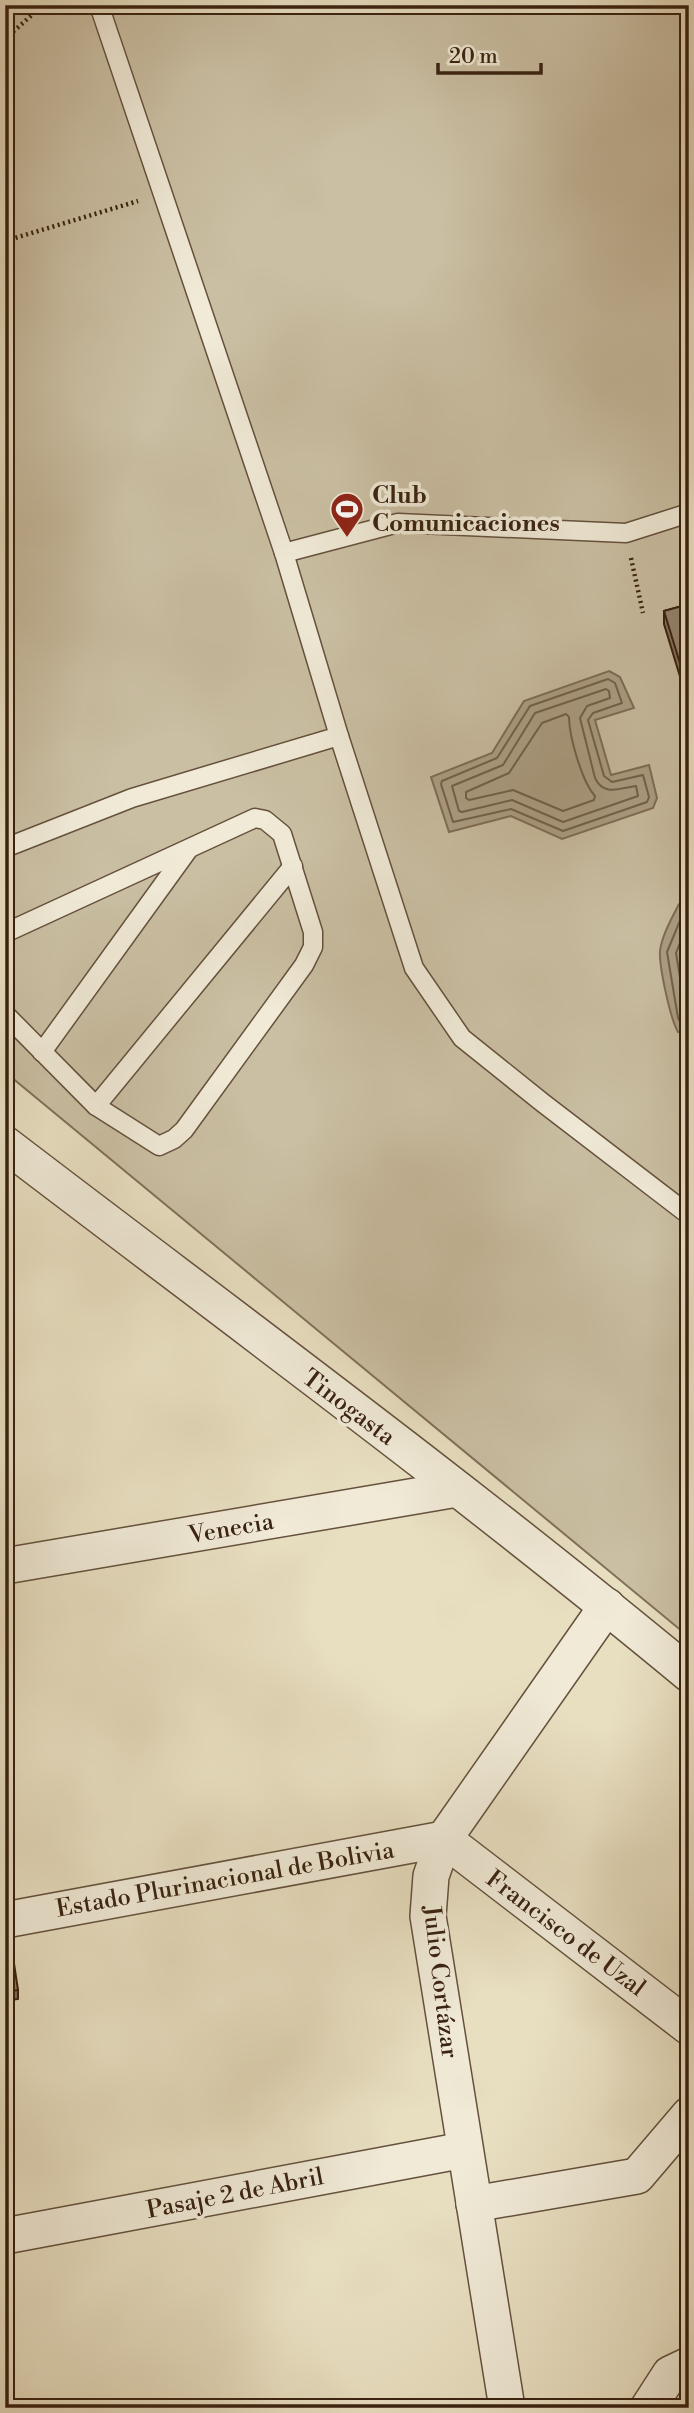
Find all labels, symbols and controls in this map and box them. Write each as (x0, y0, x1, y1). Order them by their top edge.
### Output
scale bar (438, 32, 542, 76)
text: 20 m (449, 44, 498, 70)
place label: Club Comunicaciones (372, 481, 560, 539)
sports icon: Club Comunicaciones (328, 490, 366, 539)
street label: Tinogasta (296, 1363, 402, 1453)
street label: Venecia (185, 1507, 277, 1551)
street label: Estado Plurinacional de Bolivia (54, 1835, 397, 1925)
street label: Francisco de Uzal (480, 1864, 651, 2004)
street label: Julio Cortázar (416, 1903, 464, 2060)
street label: Pasaje 2 de Abril (144, 2162, 326, 2226)

